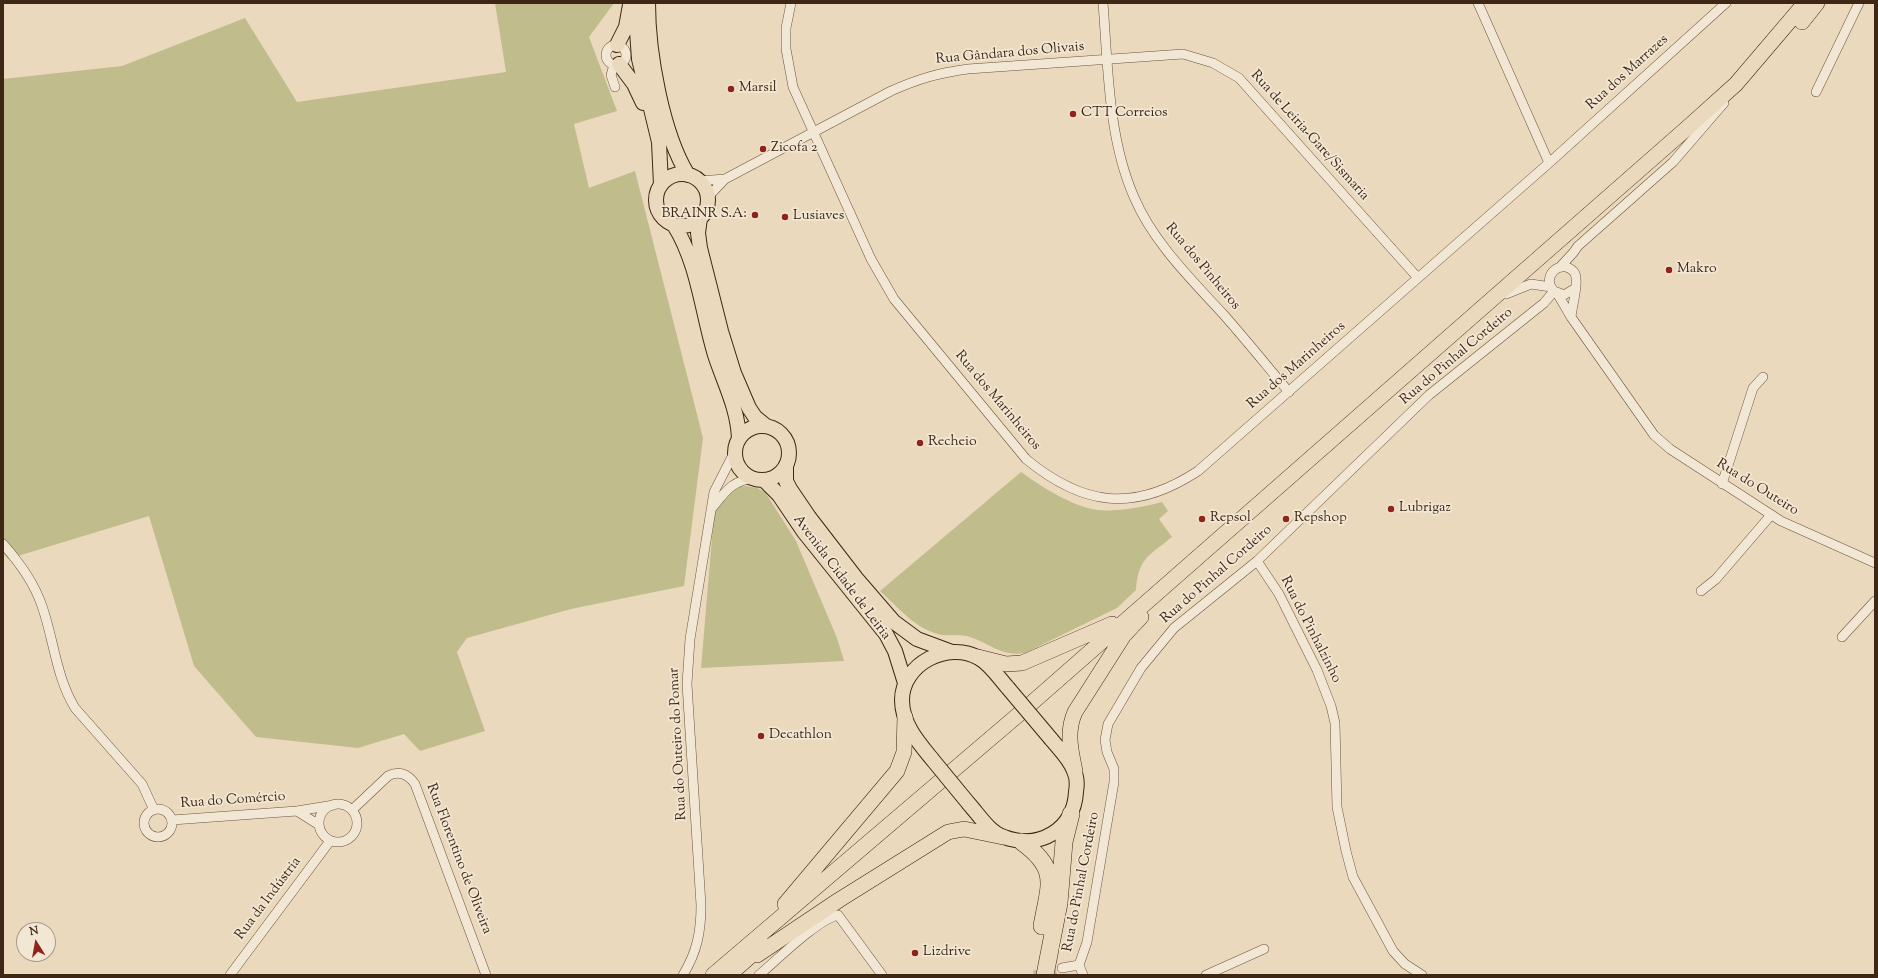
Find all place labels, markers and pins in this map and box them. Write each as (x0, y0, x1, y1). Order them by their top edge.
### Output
place label: Marsil (739, 81, 777, 97)
marker: Marsil (726, 84, 736, 94)
place label: CTT Correios (1081, 106, 1168, 122)
marker: CTT Correios (1068, 109, 1078, 119)
place label: Zicofa 2 (771, 141, 818, 157)
marker: Zicofa 2 (758, 144, 768, 154)
place label: BRAINR S.A: (661, 207, 747, 223)
place label: Lusiaves (793, 209, 844, 225)
marker: BRAINR S.A: (750, 210, 760, 220)
marker: Lusiaves (780, 212, 790, 222)
place label: Makro (1677, 262, 1717, 278)
marker: Makro (1664, 265, 1674, 275)
place label: Recheio (928, 435, 977, 451)
marker: Recheio (915, 438, 925, 448)
place label: Lubrigaz (1399, 501, 1451, 517)
marker: Lubrigaz (1386, 504, 1396, 514)
place label: Repsol (1210, 511, 1251, 527)
place label: Repshop (1294, 511, 1347, 527)
marker: Repsol (1197, 514, 1207, 524)
marker: Repshop (1281, 514, 1291, 524)
place label: Decathlon (769, 728, 832, 744)
marker: Decathlon (756, 731, 766, 741)
place label: Lizdrive (923, 945, 971, 961)
marker: Lizdrive (910, 948, 920, 958)

